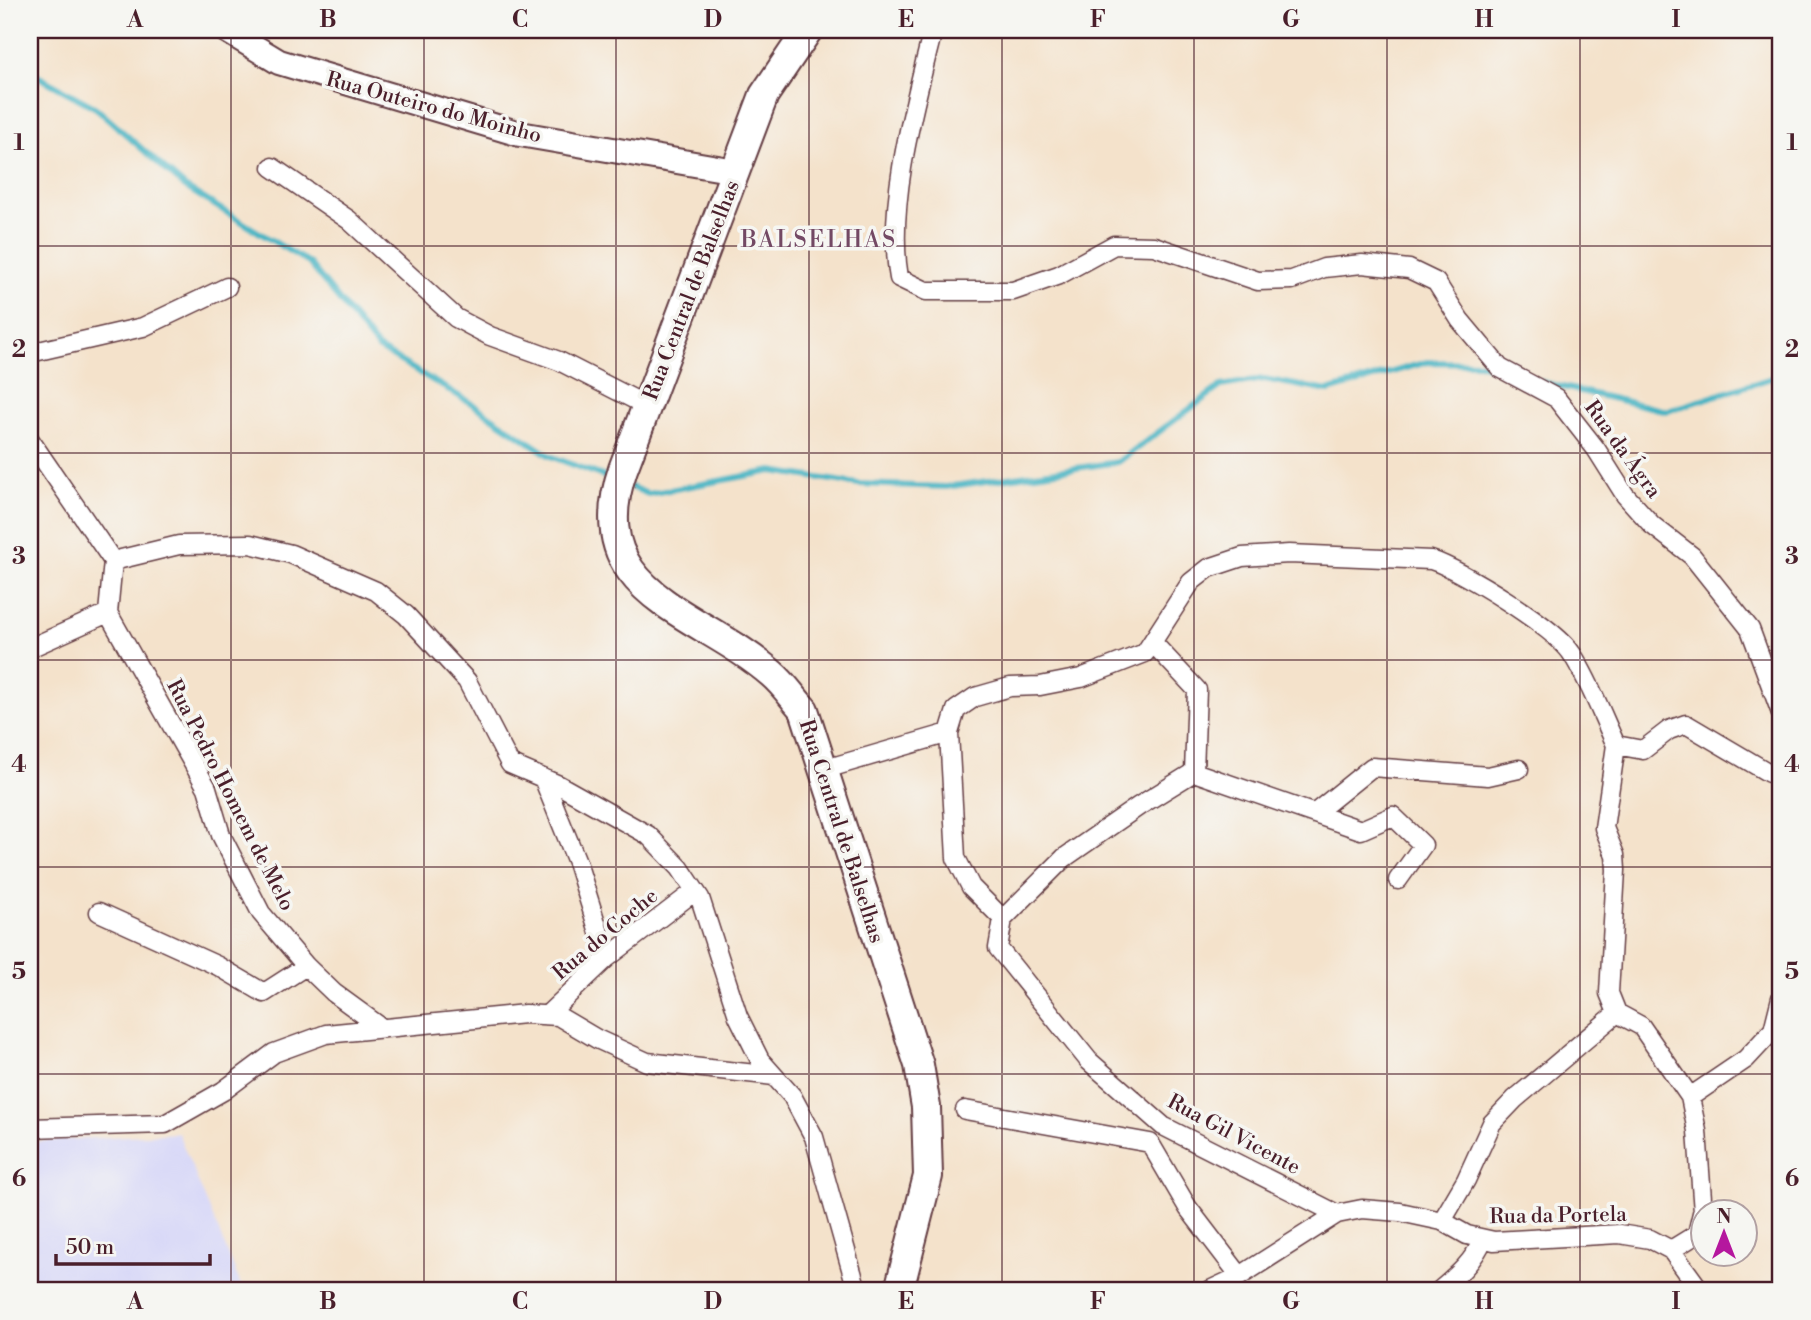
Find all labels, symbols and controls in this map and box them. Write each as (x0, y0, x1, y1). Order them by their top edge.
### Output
text: A (126, 6, 144, 34)
text: B (319, 6, 337, 34)
text: C (512, 6, 528, 34)
text: D (704, 6, 722, 34)
text: E (898, 6, 914, 34)
text: F (1090, 6, 1106, 34)
text: G (1282, 6, 1300, 34)
text: H (1475, 6, 1494, 34)
text: I (1672, 6, 1681, 34)
street label: Rua Outeiro do Moinho (323, 67, 544, 149)
text: 1 (13, 129, 25, 157)
text: 1 (1786, 129, 1798, 157)
street label: Rua Central de Balselhas (638, 177, 746, 404)
district label: BALSELHAS (740, 226, 897, 254)
text: 2 (12, 336, 26, 364)
text: 2 (1785, 336, 1799, 364)
street label: Rua da Ágra (1578, 395, 1668, 504)
text: 3 (12, 543, 26, 571)
text: 3 (1785, 543, 1799, 571)
street label: Rua Pedro Homem de Melo (160, 675, 300, 916)
street label: Rua Central de Balselhas (793, 716, 889, 946)
text: 4 (11, 751, 27, 779)
text: 4 (1784, 751, 1800, 779)
street label: Rua do Coche (548, 883, 664, 986)
text: 5 (12, 958, 26, 986)
text: 5 (1785, 958, 1799, 986)
street label: Rua Gil Vicente (1163, 1089, 1304, 1181)
text: 6 (12, 1165, 26, 1193)
text: 6 (1785, 1165, 1799, 1193)
north arrow (1688, 1198, 1758, 1268)
street label: Rua da Portela (1489, 1202, 1627, 1230)
text: N (1716, 1205, 1732, 1229)
scale bar (56, 1222, 210, 1266)
text: 50 m (66, 1235, 114, 1261)
text: A (126, 1288, 144, 1316)
text: B (319, 1288, 337, 1316)
text: C (512, 1288, 528, 1316)
text: D (704, 1288, 722, 1316)
text: E (898, 1288, 914, 1316)
text: F (1090, 1288, 1106, 1316)
text: G (1282, 1288, 1300, 1316)
text: H (1475, 1288, 1494, 1316)
text: I (1672, 1288, 1681, 1316)

